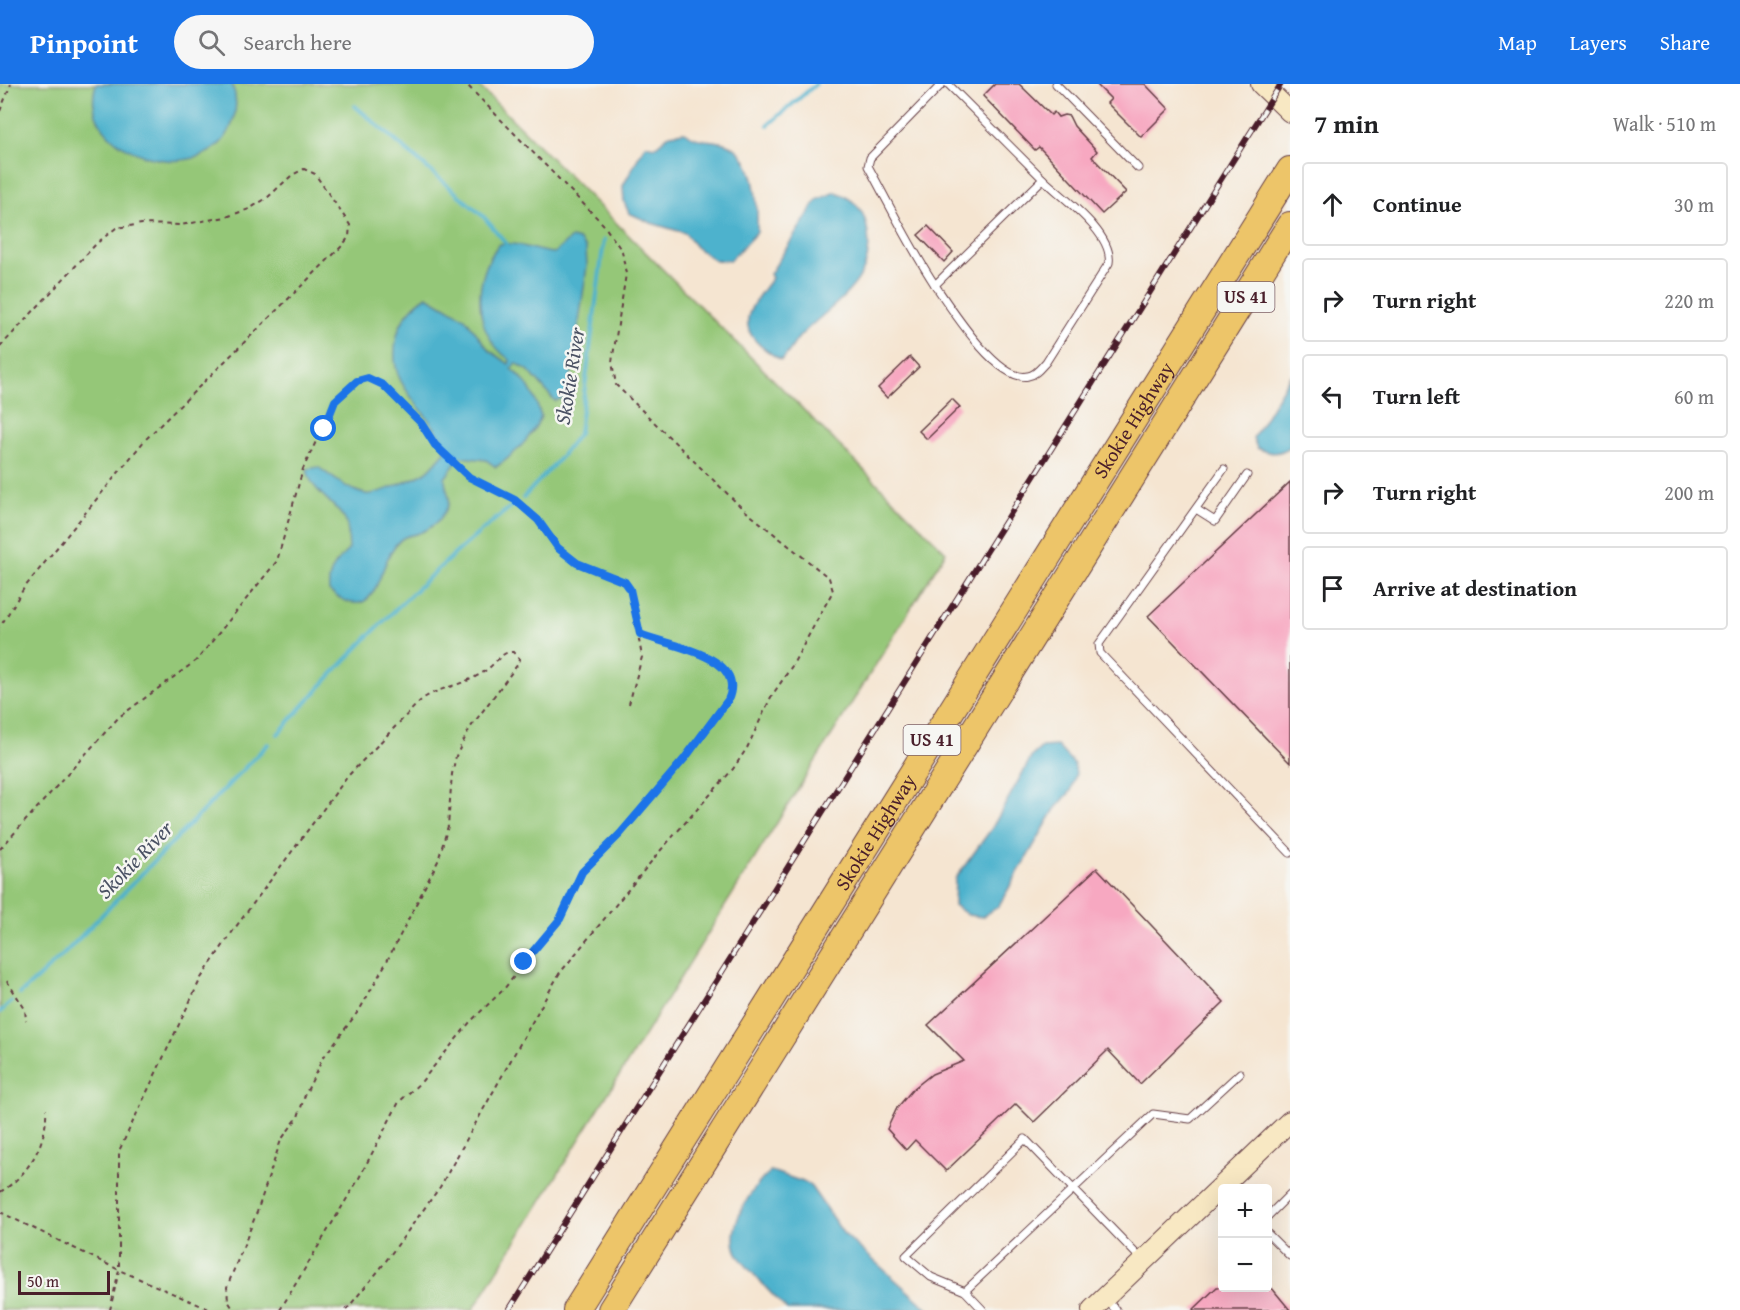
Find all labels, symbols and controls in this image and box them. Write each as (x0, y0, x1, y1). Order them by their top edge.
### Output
search box (174, 15, 594, 69)
text: Pinpoint (30, 22, 138, 63)
icon: search (195, 26, 228, 59)
text: Search here (243, 26, 352, 58)
text: Map (1498, 27, 1537, 58)
text: Layers (1570, 27, 1627, 58)
text: Share (1660, 27, 1710, 58)
text: 7 min (1314, 104, 1379, 143)
text: Walk · 510 m (1613, 109, 1716, 138)
icon: ahead (1316, 188, 1349, 221)
text: Continue (1373, 188, 1462, 220)
text: 30 m (1674, 190, 1714, 219)
road number: US 41 (1218, 282, 1274, 312)
icon: right (1316, 284, 1349, 317)
text: Turn right (1373, 284, 1476, 316)
text: 220 m (1664, 286, 1714, 315)
water label: Skokie River (547, 324, 593, 427)
street label: Skokie Highway (1085, 356, 1180, 484)
icon: left (1316, 380, 1349, 413)
text: Turn left (1373, 380, 1460, 412)
text: 60 m (1674, 382, 1714, 411)
route start (310, 415, 336, 441)
icon: right (1316, 476, 1349, 509)
text: Turn right (1373, 476, 1476, 508)
text: 200 m (1664, 478, 1714, 507)
icon: arrive (1316, 572, 1349, 605)
text: Arrive at destination (1373, 572, 1577, 604)
road number: US 41 (904, 725, 960, 755)
street label: Skokie Highway (827, 768, 922, 896)
water label: Skokie River (89, 813, 181, 906)
route end (510, 948, 536, 974)
map controls (1218, 1184, 1272, 1292)
button: + (1218, 1184, 1272, 1238)
button: − (1218, 1238, 1272, 1292)
scale bar (18, 1268, 110, 1296)
text: 50 m (27, 1269, 59, 1293)

